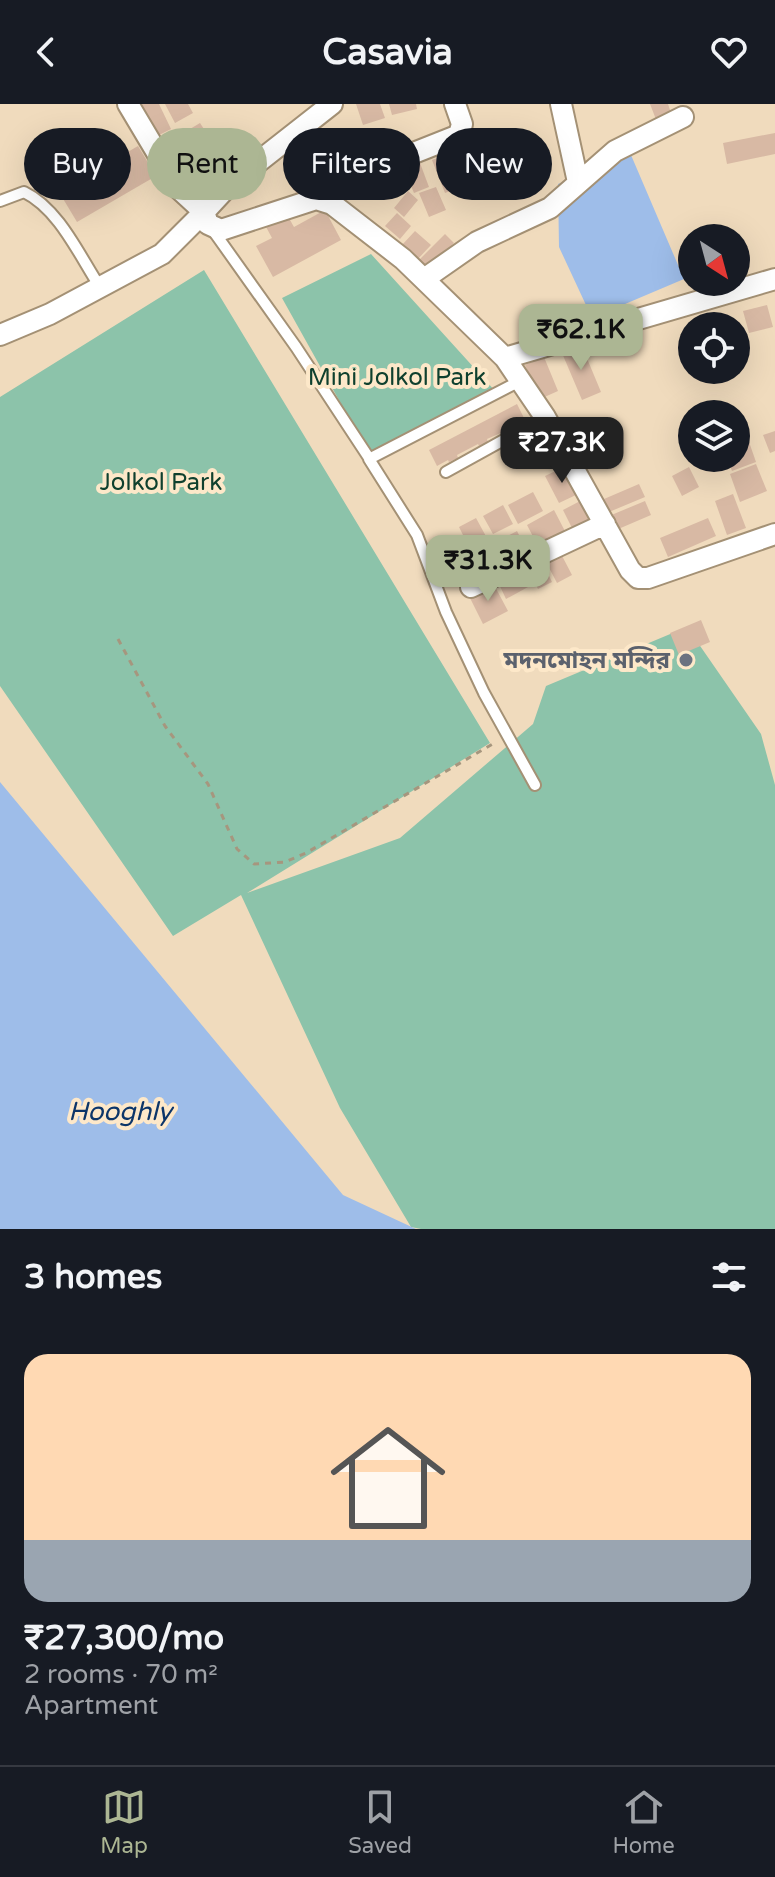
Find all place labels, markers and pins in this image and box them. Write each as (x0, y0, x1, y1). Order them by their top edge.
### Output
pin: ₹62.1K (516, 304, 646, 372)
pin: ₹27.3K (497, 417, 627, 485)
pin: ₹31.3K (423, 535, 553, 603)
place label: মদনমোহন মন্দির (503, 646, 671, 675)
marker: মদনমোহন মন্দির (677, 651, 695, 669)

